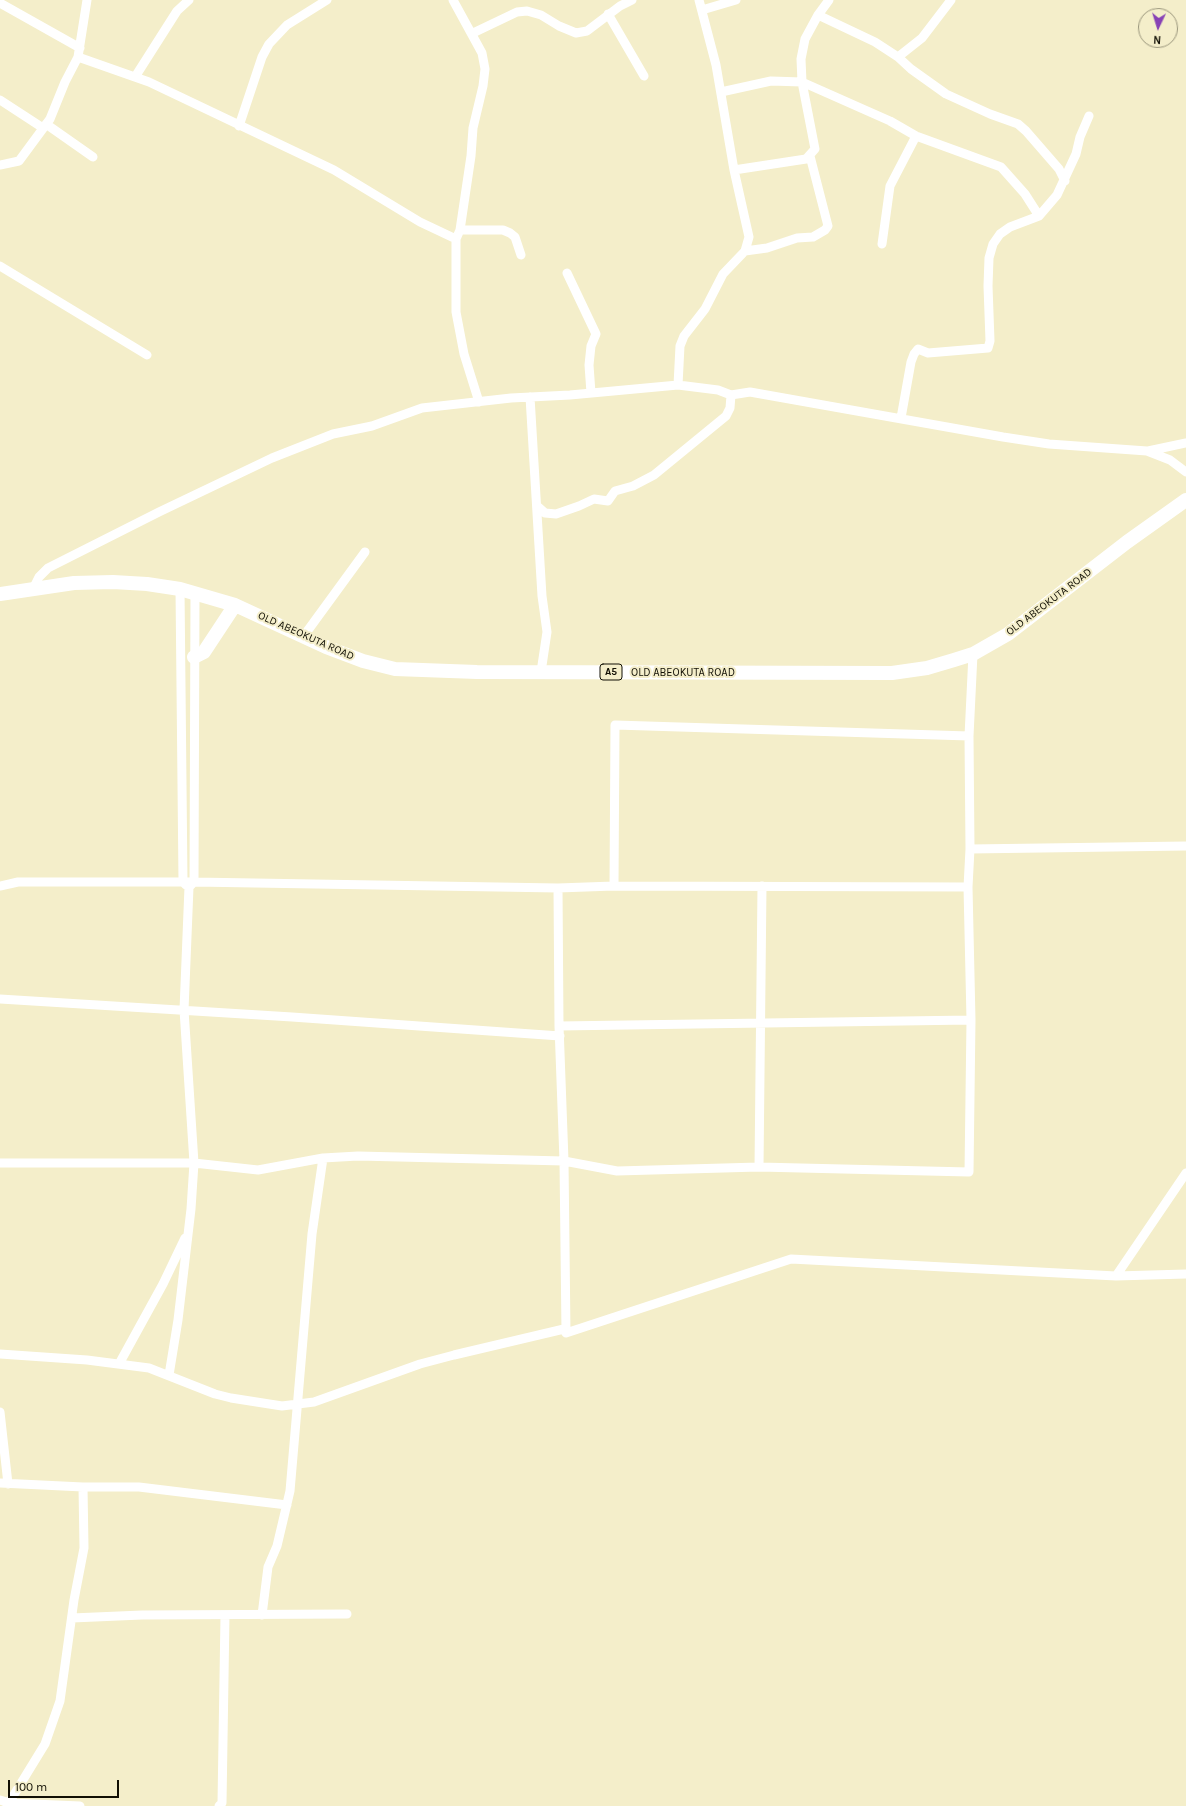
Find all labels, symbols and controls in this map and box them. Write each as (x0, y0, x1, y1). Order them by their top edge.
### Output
north arrow (1138, 8, 1178, 48)
text: N (1153, 33, 1162, 46)
street label: OLD ABEOKUTA ROAD (1004, 565, 1094, 639)
street label: OLD ABEOKUTA ROAD (256, 609, 356, 663)
road number: A5 (600, 664, 622, 680)
street label: OLD ABEOKUTA ROAD (631, 666, 735, 680)
scale bar (10, 1772, 121, 1798)
text: 100 m (15, 1780, 47, 1794)

